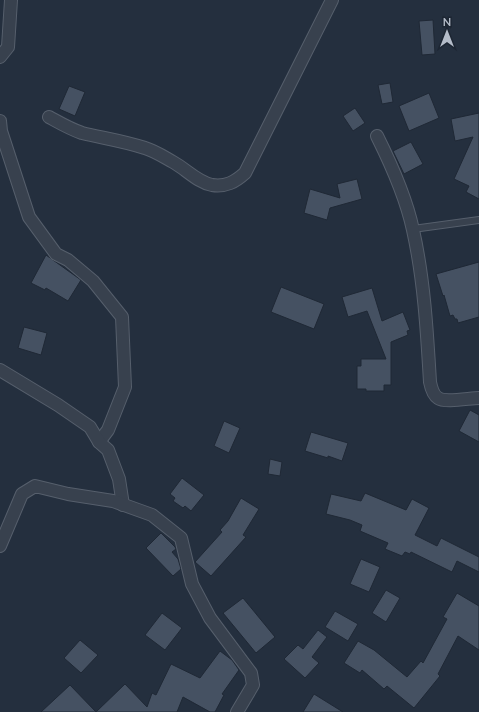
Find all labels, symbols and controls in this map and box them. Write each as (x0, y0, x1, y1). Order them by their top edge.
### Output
north arrow (427, 12, 467, 52)
text: N (443, 15, 451, 28)

